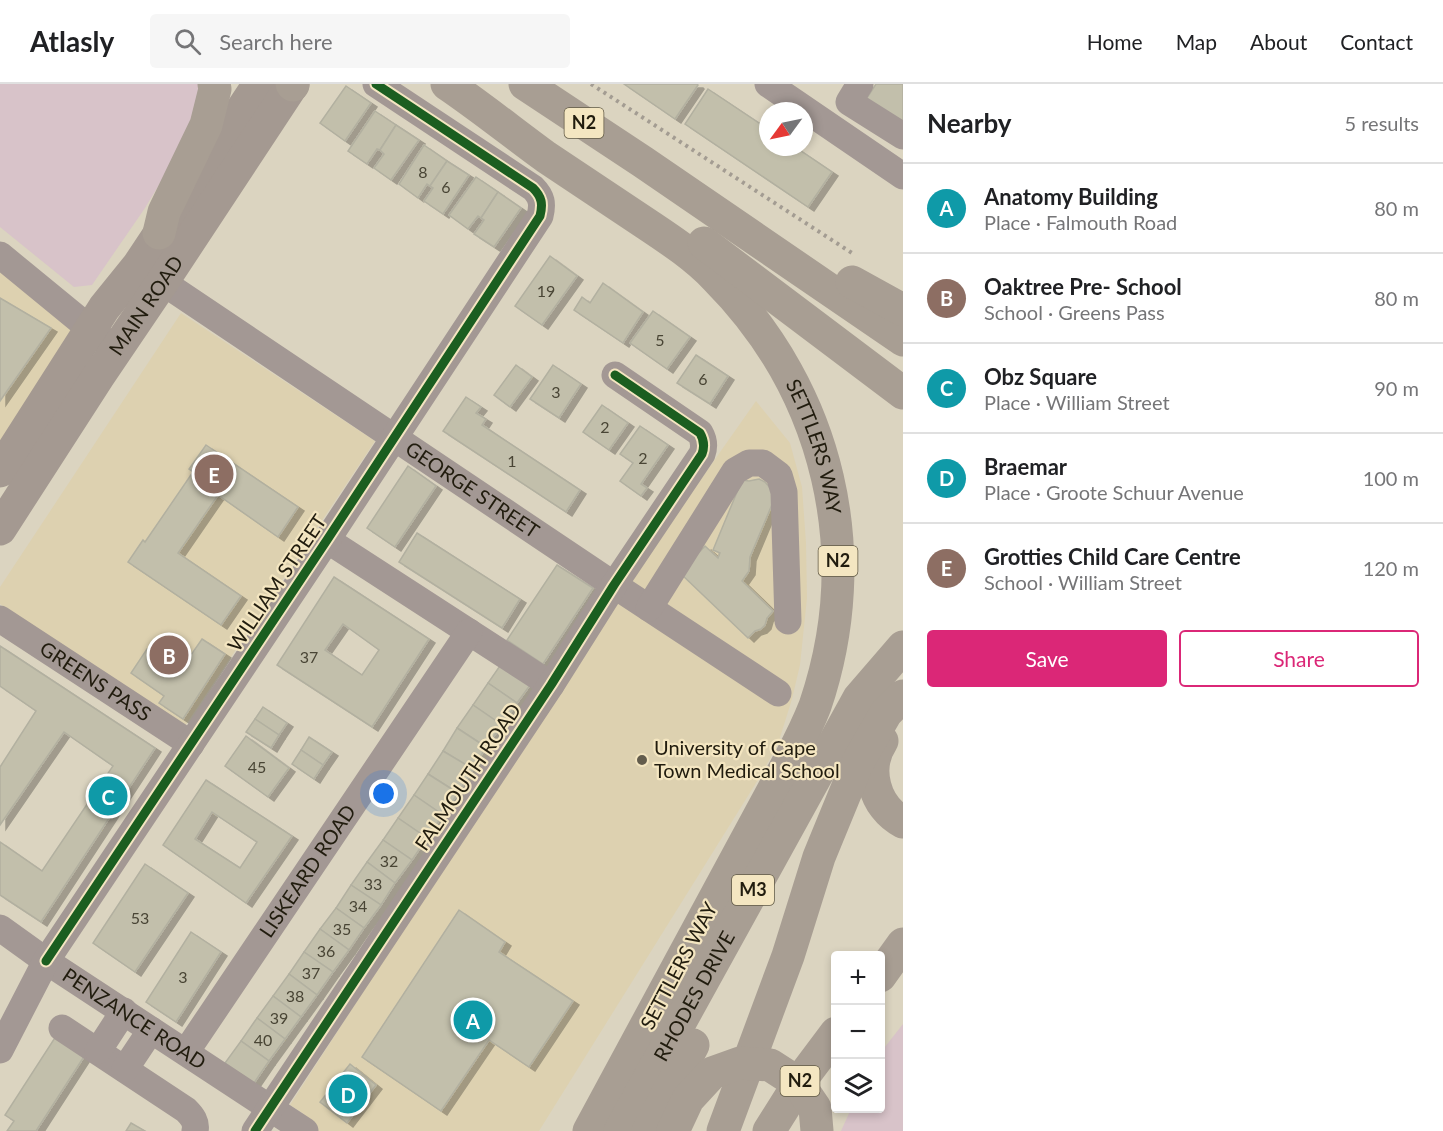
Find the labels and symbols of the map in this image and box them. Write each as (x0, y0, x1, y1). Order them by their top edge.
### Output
north arrow (759, 102, 813, 156)
road number: N2 (564, 108, 604, 138)
house number: 8 (418, 162, 428, 181)
house number: 6 (441, 177, 451, 196)
street label: MAIN ROAD (103, 251, 187, 359)
house number: 19 (537, 281, 555, 300)
house number: 5 (655, 330, 665, 349)
house number: 6 (698, 369, 708, 388)
street label: SETTLERS WAY (782, 375, 847, 516)
house number: 3 (551, 382, 561, 401)
house number: 2 (600, 417, 610, 436)
street label: GEORGE STREET (402, 436, 544, 543)
house number: 2 (638, 448, 648, 467)
house number: 1 (507, 451, 517, 470)
pin: E (194, 452, 234, 496)
street label: WILLIAM STREET (222, 509, 331, 655)
road number: N2 (818, 546, 858, 576)
pin: B (150, 632, 188, 678)
street label: GREENS PASS (36, 636, 156, 726)
house number: 37 (300, 647, 318, 666)
street label: FALMOUTH ROAD (409, 698, 525, 855)
place label: University of Cape Town Medical School (654, 735, 840, 782)
marker: University of Cape Town Medical School (635, 753, 649, 767)
house number: 45 (248, 757, 266, 776)
pin: C (88, 774, 128, 818)
your location (369, 779, 398, 808)
street label: LISKEARD ROAD (254, 800, 360, 942)
house number: 32 (380, 851, 398, 870)
house number: 33 (364, 874, 382, 893)
road number: M3 (732, 875, 774, 905)
house number: 34 (349, 896, 367, 915)
street label: SETTLERS WAY (635, 897, 722, 1033)
house number: 53 (131, 908, 149, 927)
house number: 35 (333, 919, 351, 938)
street label: RHODES DRIVE (648, 926, 739, 1065)
house number: 36 (317, 941, 335, 960)
street label: PENZANCE ROAD (58, 962, 211, 1074)
house number: 37 (302, 963, 320, 982)
house number: 3 (178, 967, 188, 986)
house number: 38 (286, 986, 304, 1005)
pin: A (454, 998, 492, 1042)
house number: 39 (270, 1008, 288, 1027)
house number: 40 (254, 1030, 272, 1049)
road number: N2 (780, 1066, 820, 1096)
pin: D (328, 1072, 368, 1116)

